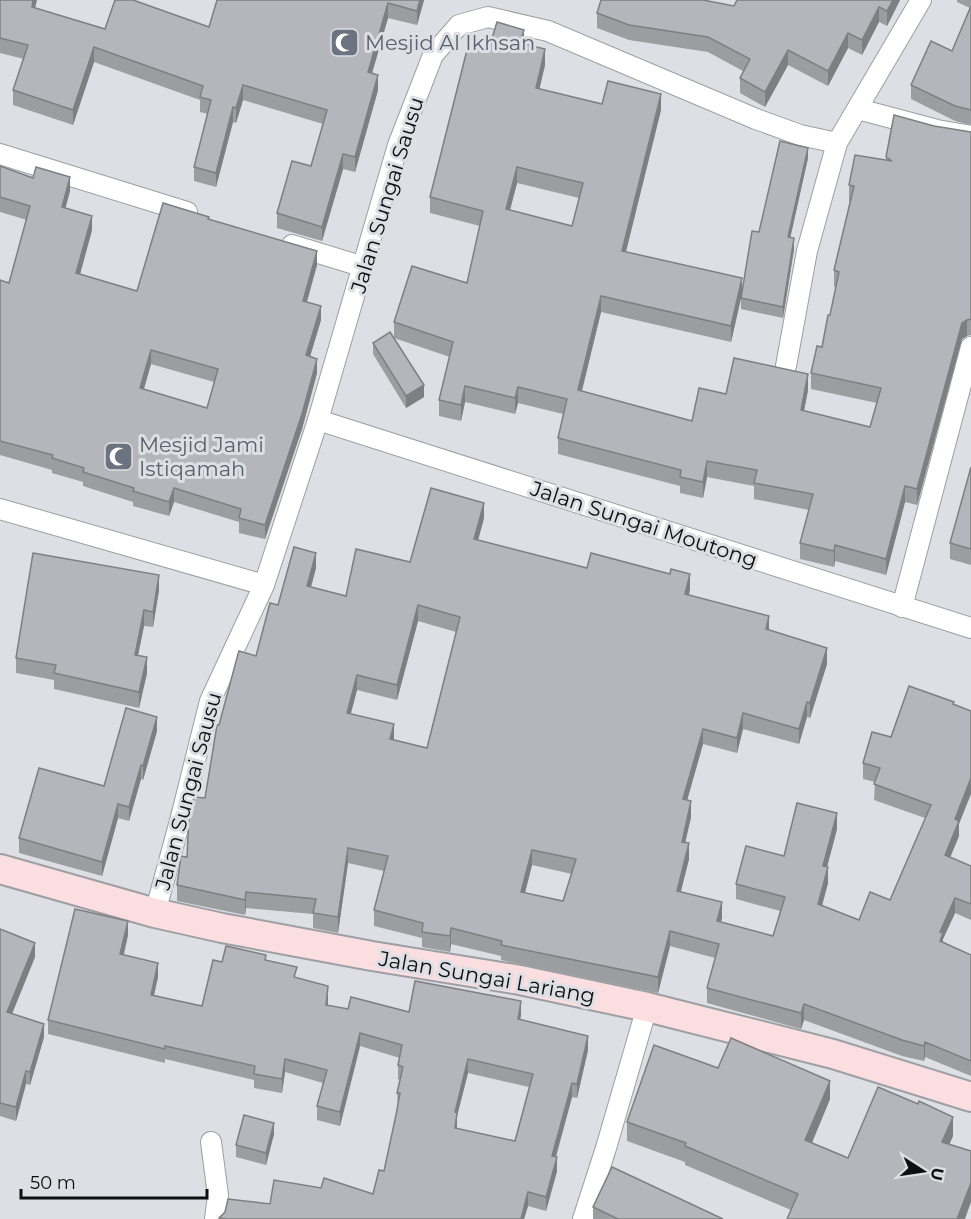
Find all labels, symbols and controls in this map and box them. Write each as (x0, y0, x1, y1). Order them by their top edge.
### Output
mosque icon: Mesjid Al Ikhsan (328, 26, 360, 58)
place label: Mesjid Al Ikhsan (365, 30, 535, 55)
street label: Jalan Sungai Sausu (345, 94, 429, 297)
place label: Mesjid Jami Istiqamah (139, 432, 264, 481)
mosque icon: Mesjid Jami Istiqamah (102, 440, 134, 472)
street label: Jalan Sungai Moutong (526, 475, 761, 573)
street label: Jalan Sungai Sausu (149, 689, 226, 894)
street label: Jalan Sungai Lariang (376, 945, 597, 1008)
north arrow (893, 1141, 953, 1201)
scale bar (21, 1162, 207, 1200)
text: U (927, 1166, 948, 1182)
text: 50 m (30, 1172, 76, 1194)

